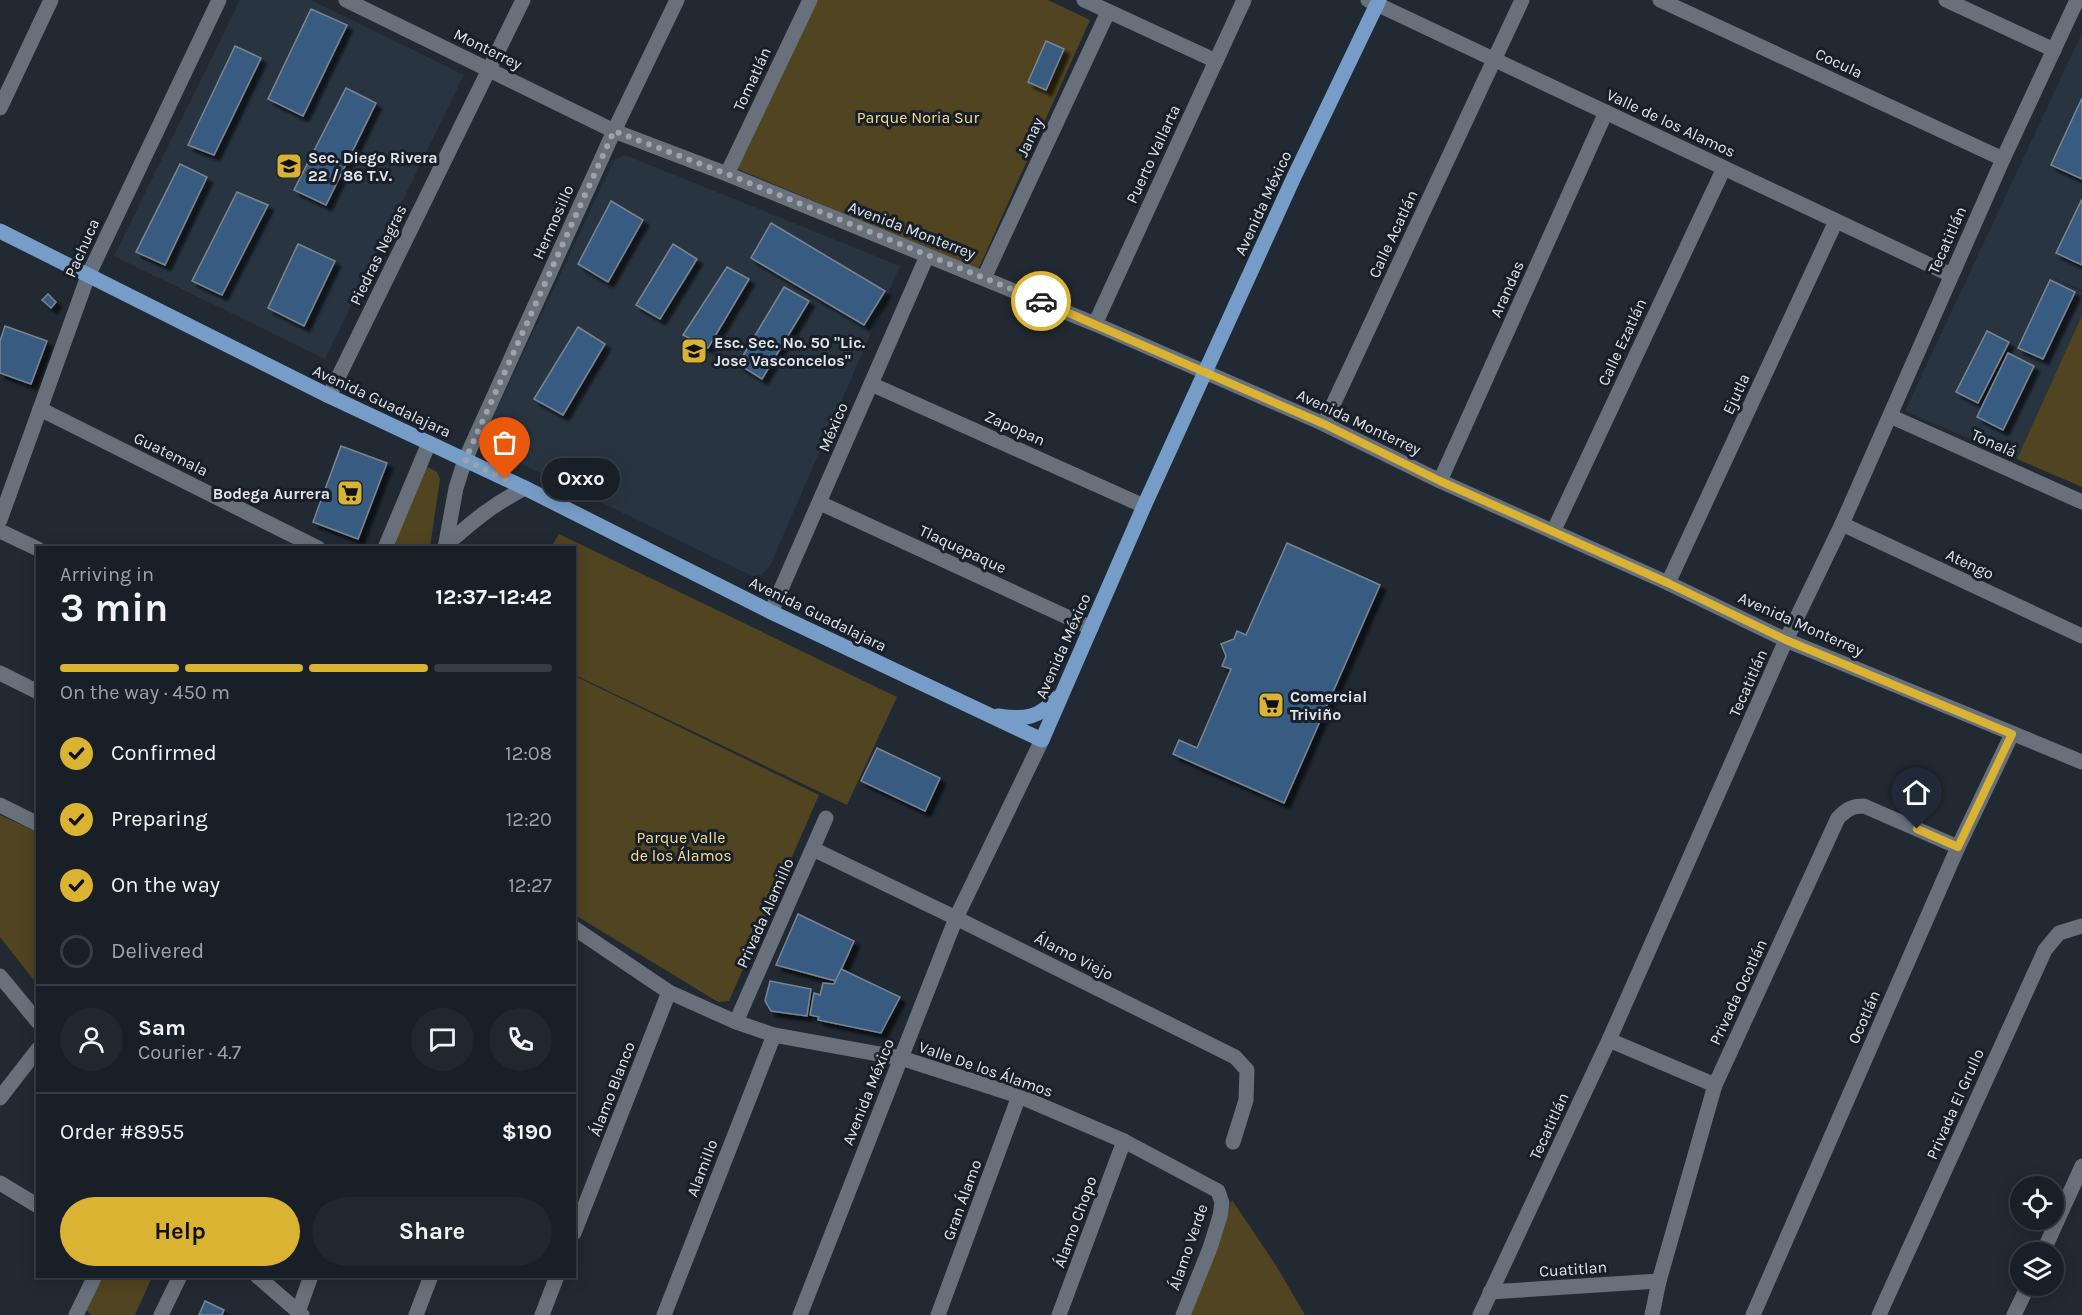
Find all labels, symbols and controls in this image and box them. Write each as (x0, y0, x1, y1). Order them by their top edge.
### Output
street label: Monterrey (451, 24, 526, 74)
street label: Tomatlán (729, 44, 775, 114)
street label: Cocula (1812, 44, 1866, 82)
street label: Valle de los Alamos (1604, 85, 1738, 161)
street label: Puerto Vallarta (1122, 102, 1184, 206)
park label: Parque Noria Sur (857, 108, 979, 127)
street label: Janay (1013, 114, 1048, 160)
place label: Sec. Diego Rivera 22 / 86 T.V. (308, 148, 438, 185)
street label: Avenida México (1230, 148, 1296, 258)
school or university icon: Sec. Diego Rivera 22 / 86 T.V. (274, 151, 304, 181)
street label: Hermosillo (528, 182, 578, 262)
street label: Calle Acatlán (1364, 187, 1422, 281)
street label: Avenida Monterrey (846, 197, 979, 263)
street label: Piedras Negras (346, 202, 410, 308)
street label: Tecatitlán (1924, 203, 1970, 277)
street label: Pachuca (61, 216, 103, 280)
street label: Arandas (1486, 258, 1528, 320)
courier (1011, 271, 1071, 331)
icon: car (1025, 285, 1058, 318)
street label: Calle Ezatlán (1594, 295, 1650, 389)
place label: Esc. Sec. No. 50 "Lic. Jose Vasconcelos" (714, 333, 866, 370)
school or university icon: Esc. Sec. No. 50 "Lic. Jose Vasconcelos" (679, 336, 709, 366)
street label: Avenida Guadalajara (310, 361, 454, 441)
street label: Ejutla (1718, 370, 1754, 418)
street label: Avenida Monterrey (1294, 385, 1425, 459)
street label: México (814, 399, 852, 455)
street label: Zapopan (982, 406, 1048, 450)
pin (479, 417, 530, 479)
street label: Tonalá (1969, 425, 2019, 461)
icon: bag (488, 426, 521, 459)
street label: Guatemala (131, 428, 211, 480)
callout: Oxxo (541, 458, 619, 500)
text: Oxxo (557, 467, 605, 490)
supermarket icon: Bodega Aurrera (335, 478, 365, 508)
place label: Bodega Aurrera (213, 484, 330, 503)
street label: Tlaquepaque (916, 521, 1010, 577)
street label: Atengo (1943, 545, 1997, 583)
text: Arriving in (60, 563, 154, 586)
street label: Avenida Guadalajara (746, 572, 890, 656)
text: 12:37–12:42 (435, 584, 552, 610)
text: 3 min (60, 585, 168, 631)
street label: Avenida Monterrey (1735, 588, 1867, 660)
street label: Avenida México (1031, 590, 1095, 702)
street label: Tecatitlán (1725, 646, 1771, 720)
text: On the way · 450 m (60, 681, 230, 704)
place label: Comercial Triviño (1290, 687, 1367, 724)
supermarket icon: Comercial Triviño (1256, 690, 1286, 720)
icon: check (60, 737, 93, 770)
text: Confirmed (111, 740, 217, 766)
text: 12:08 (505, 742, 552, 765)
pin (1891, 767, 1942, 829)
icon: home (1900, 776, 1933, 809)
icon: check (60, 803, 93, 836)
text: Preparing (111, 806, 208, 832)
text: 12:20 (506, 808, 552, 831)
park label: Parque Valle de los Álamos (630, 828, 732, 865)
street label: Privada Alamillo (732, 855, 798, 971)
icon: check (60, 869, 93, 902)
text: On the way (111, 872, 220, 898)
text: 12:27 (508, 874, 552, 897)
street label: Álamo Viejo (1031, 928, 1117, 984)
street label: Privada Ocotlán (1705, 936, 1771, 1048)
text: Delivered (111, 938, 204, 964)
street label: Ocotlán (1844, 987, 1884, 1047)
button: person (60, 1008, 123, 1071)
button: chat (411, 1008, 474, 1071)
button: phone (489, 1008, 552, 1071)
text: Sam (138, 1015, 186, 1041)
street label: Avenida México (838, 1036, 898, 1148)
street label: Valle De los Álamos (916, 1037, 1056, 1101)
street label: Álamo Blanco (585, 1039, 639, 1139)
text: Courier · 4.7 (138, 1041, 241, 1064)
street label: Privada El Grullo (1922, 1046, 1988, 1162)
street label: Tecatitlán (1525, 1089, 1573, 1163)
text: Order #8955 (60, 1119, 185, 1145)
text: $190 (502, 1119, 552, 1145)
street label: Alamillo (682, 1137, 722, 1199)
street label: Gran Álamo (939, 1157, 985, 1243)
street label: Álamo Chopo (1050, 1174, 1100, 1270)
map controls (2010, 1176, 2064, 1296)
button: locate (2010, 1176, 2064, 1230)
button: Help (60, 1197, 300, 1266)
button: Share (312, 1197, 552, 1266)
street label: Álamo Verde (1164, 1201, 1212, 1293)
button: layers (2010, 1242, 2064, 1296)
street label: Cuatitlan (1538, 1257, 1608, 1281)

